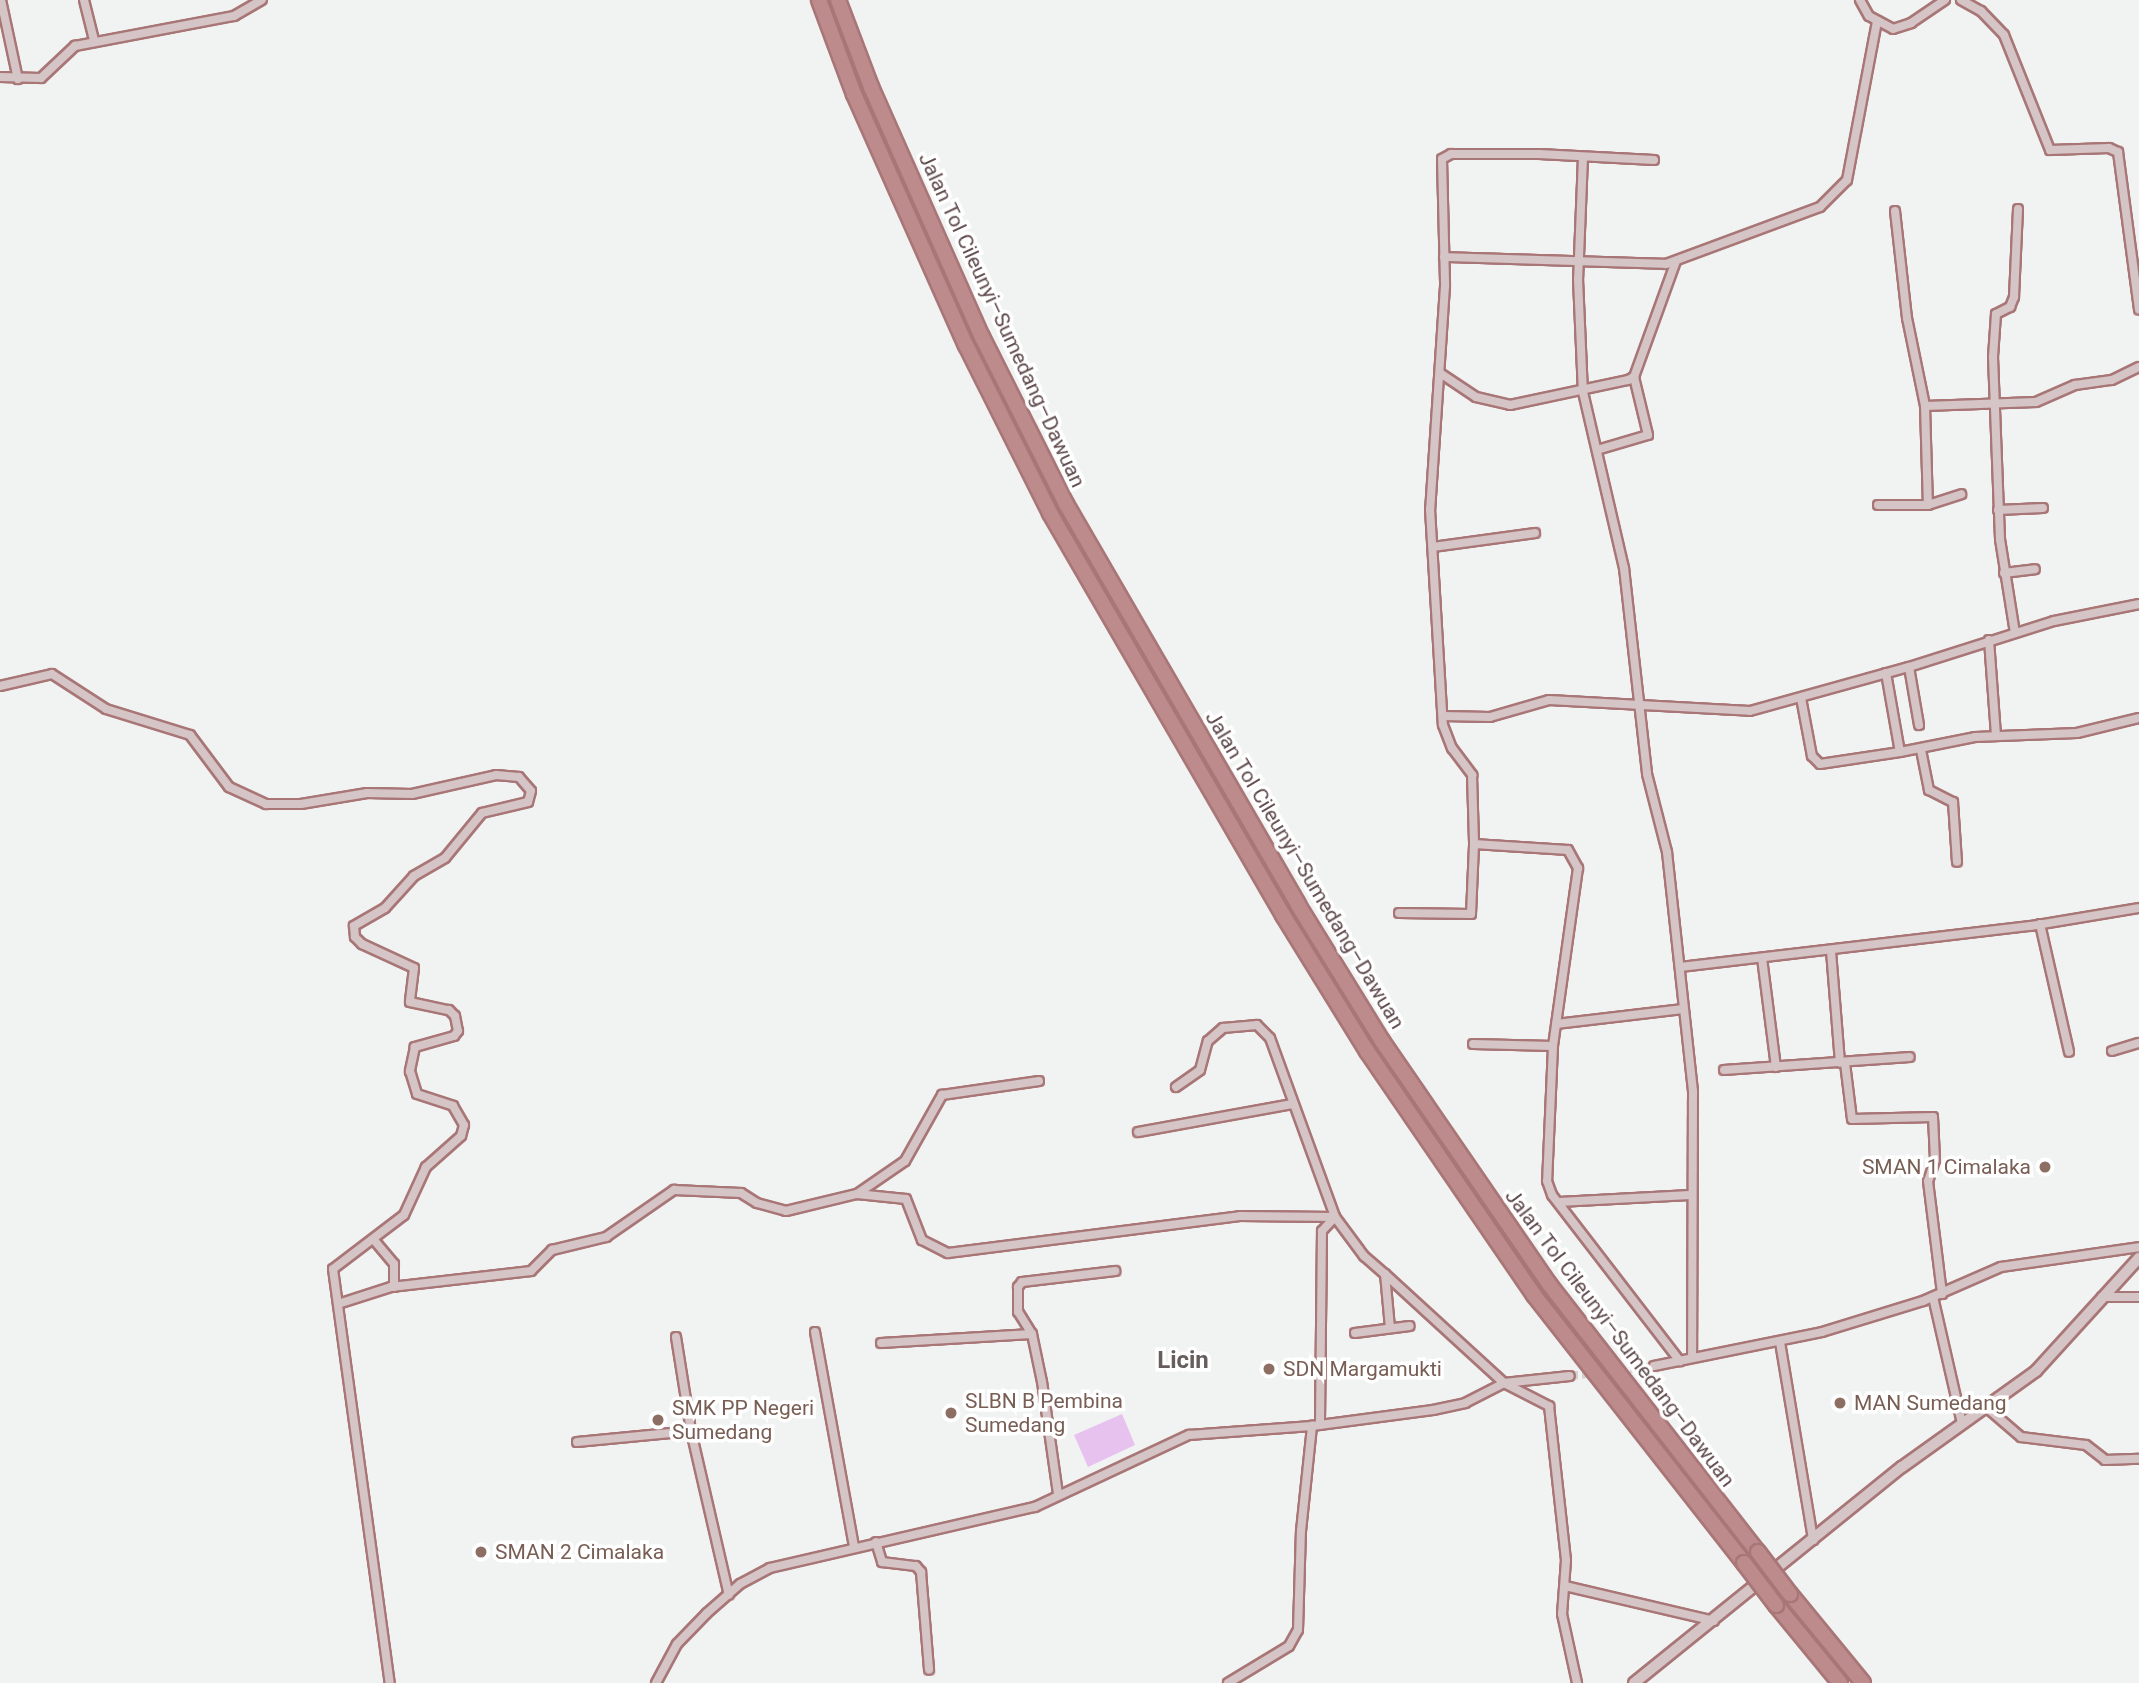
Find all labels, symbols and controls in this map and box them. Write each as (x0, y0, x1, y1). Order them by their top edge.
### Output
street label: Jalan Tol Cileunyi–Sumedang–Dawuan (913, 148, 1091, 492)
street label: Jalan Tol Cileunyi–Sumedang–Dawuan (1200, 706, 1410, 1034)
place label: SMAN 1 Cimalaka (1862, 1154, 2031, 1180)
marker: SMAN 1 Cimalaka (2037, 1159, 2053, 1175)
street label: Jalan Tol Cileunyi–Sumedang–Dawuan (1500, 1184, 1740, 1492)
district label: Licin (1157, 1347, 1209, 1375)
place label: SDN Margamukti (1283, 1356, 1442, 1382)
marker: SDN Margamukti (1261, 1361, 1277, 1377)
place label: SLBN B Pembina Sumedang (965, 1388, 1123, 1438)
place label: MAN Sumedang (1854, 1390, 2007, 1416)
place label: SMK PP Negeri Sumedang (672, 1395, 814, 1445)
marker: MAN Sumedang (1832, 1395, 1848, 1411)
marker: SLBN B Pembina Sumedang (943, 1405, 959, 1421)
marker: SMK PP Negeri Sumedang (650, 1412, 666, 1428)
place label: SMAN 2 Cimalaka (495, 1539, 664, 1565)
marker: SMAN 2 Cimalaka (473, 1544, 489, 1560)

